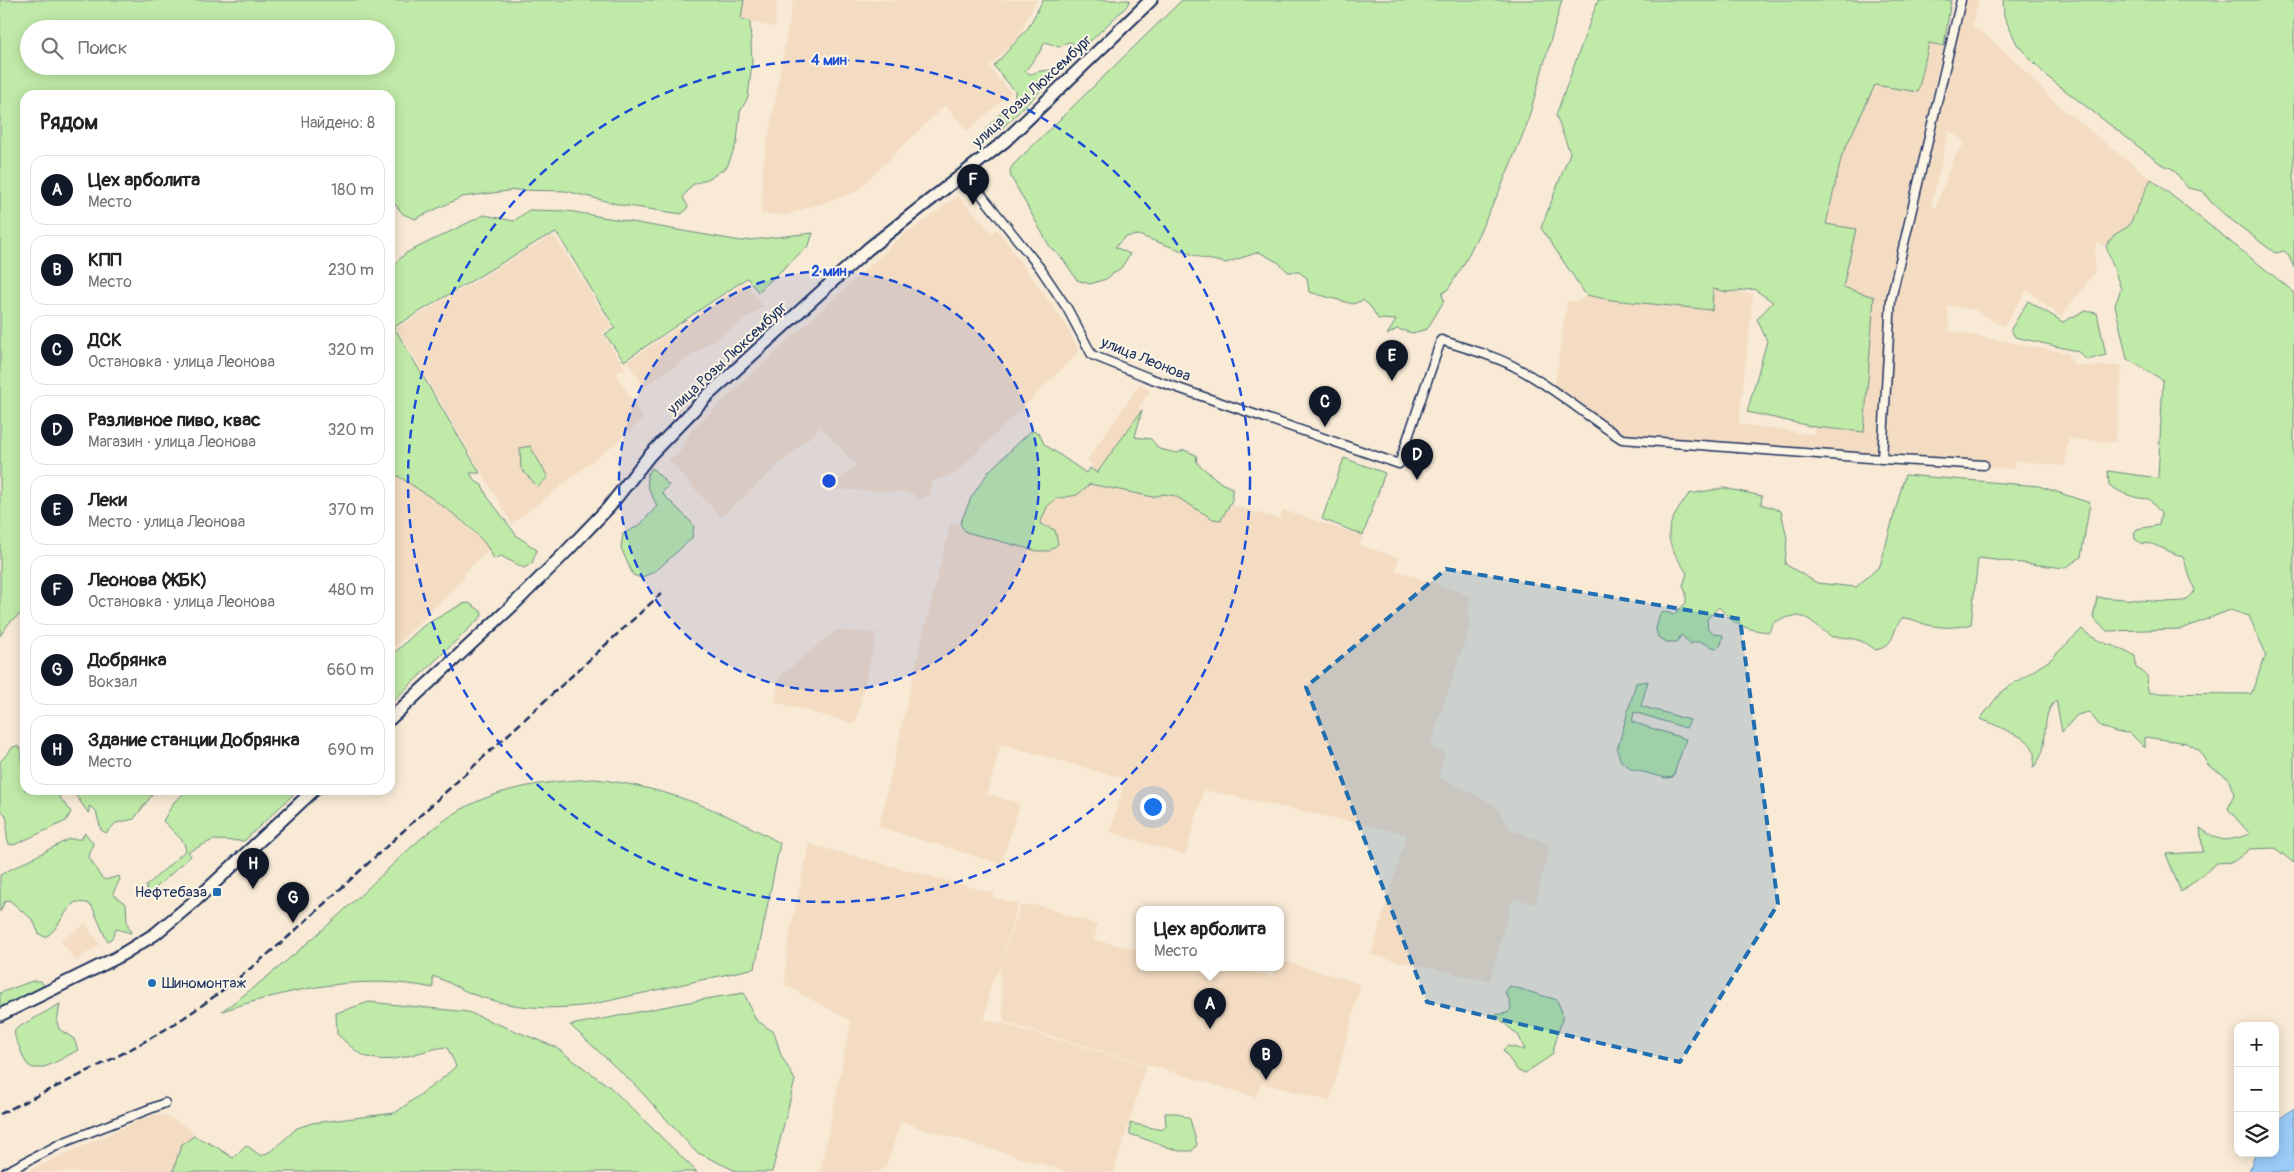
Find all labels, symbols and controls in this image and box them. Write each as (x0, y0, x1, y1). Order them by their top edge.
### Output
search box (20, 20, 395, 75)
street label: улица Розы Люксембург (968, 31, 1096, 152)
icon: search (38, 34, 66, 62)
text: Поиск (78, 36, 128, 60)
text: 4 мин (811, 51, 848, 70)
text: Рядом (40, 109, 98, 136)
text: Найдено: 8 (300, 113, 375, 133)
pin: F (957, 164, 989, 205)
text: Цех арболита (88, 168, 200, 192)
text: A (52, 180, 62, 200)
text: 180 m (331, 180, 374, 200)
text: Место (88, 192, 132, 212)
text: КПП (88, 248, 122, 272)
text: B (52, 260, 62, 280)
text: 230 m (328, 260, 374, 280)
text: 2 мин (811, 262, 847, 281)
text: Место (88, 272, 132, 292)
street label: улица Розы Люксембург (663, 298, 791, 419)
text: ДСК (88, 328, 122, 352)
street label: улица Леонова (1097, 332, 1193, 386)
text: C (52, 340, 62, 360)
text: 320 m (328, 340, 374, 360)
pin: E (1376, 340, 1408, 381)
text: Остановка · улица Леонова (88, 352, 275, 372)
pin: C (1309, 386, 1341, 427)
text: Разливное пиво, квас (88, 408, 261, 432)
text: D (52, 420, 62, 440)
text: 320 m (328, 420, 374, 440)
text: Магазин · улица Леонова (88, 432, 256, 452)
pin: D (1401, 439, 1433, 480)
centre of rings (820, 472, 838, 490)
text: Леки (88, 488, 127, 512)
text: E (53, 500, 61, 520)
text: 370 m (328, 500, 374, 520)
text: Место · улица Леонова (88, 512, 245, 532)
text: Леонова (ЖБК) (88, 568, 207, 592)
text: F (52, 580, 62, 600)
text: 480 m (328, 580, 374, 600)
text: Остановка · улица Леонова (88, 592, 275, 612)
text: Добрянка (88, 648, 167, 672)
text: G (52, 660, 62, 680)
text: 660 m (327, 660, 374, 680)
text: Вокзал (88, 672, 137, 692)
text: Здание станции Добрянка (88, 728, 300, 752)
text: H (52, 740, 62, 760)
text: 690 m (328, 740, 374, 760)
text: Место (88, 752, 132, 772)
your location (1140, 794, 1166, 820)
pin: H (237, 848, 269, 889)
pin: G (277, 882, 309, 923)
place label: Нефтебаза (135, 883, 207, 902)
marker: Нефтебаза (211, 886, 223, 898)
popup (1136, 906, 1284, 971)
text: Цех арболита (1154, 917, 1266, 941)
text: Место (1154, 941, 1198, 961)
place label: Шинoмонтаж (162, 974, 246, 993)
marker: Шинoмонтаж (146, 977, 158, 989)
pin: A (1194, 988, 1226, 1029)
map controls (2234, 1022, 2279, 1157)
button: + (2234, 1022, 2279, 1067)
pin: B (1250, 1039, 1282, 1080)
button: − (2234, 1067, 2279, 1112)
button: layers (2234, 1112, 2279, 1157)

